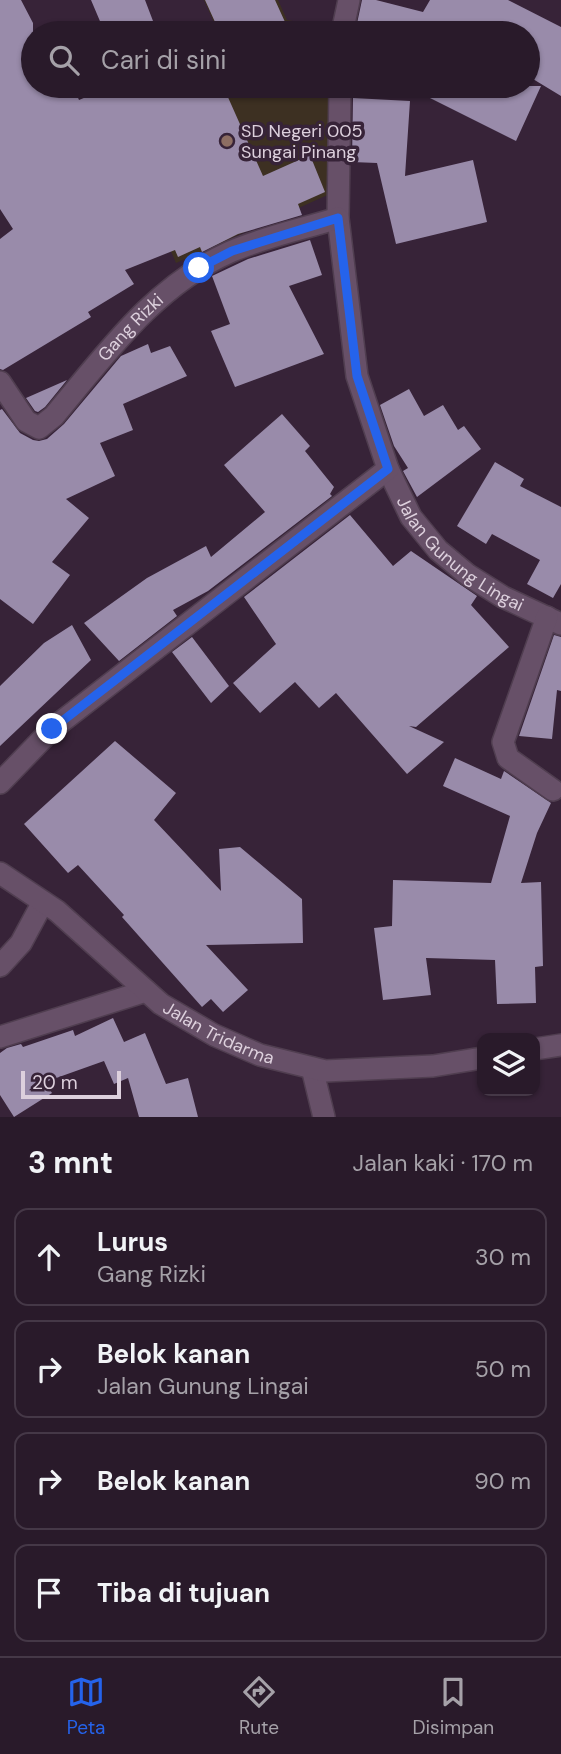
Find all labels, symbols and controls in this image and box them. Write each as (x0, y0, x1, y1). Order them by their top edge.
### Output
search box (21, 21, 540, 98)
icon: search (45, 41, 83, 79)
text: Cari di sini (101, 43, 226, 77)
place label: SD Negeri 005 Sungai Pinang (241, 119, 363, 164)
marker: SD Negeri 005 Sungai Pinang (219, 133, 235, 149)
route start (183, 252, 214, 283)
street label: Gang Rizki (92, 288, 169, 366)
street label: Jalan Gunung Lingai (391, 493, 528, 617)
route end (36, 713, 67, 744)
street label: Jalan Tridarma (159, 996, 277, 1070)
map controls (477, 1033, 540, 1096)
button: layers (477, 1033, 540, 1096)
scale bar (21, 1068, 121, 1100)
text: 20 m (32, 1070, 78, 1095)
text: 3 mnt (28, 1143, 113, 1182)
text: Jalan kaki · 170 m (353, 1148, 533, 1178)
text: Lurus (97, 1225, 168, 1259)
icon: ahead (30, 1238, 68, 1276)
text: 30 m (475, 1242, 531, 1272)
text: Gang Rizki (97, 1259, 206, 1289)
text: Belok kanan (97, 1337, 250, 1371)
icon: right (30, 1350, 68, 1388)
text: 50 m (475, 1354, 531, 1384)
text: Jalan Gunung Lingai (97, 1371, 309, 1401)
icon: right (30, 1462, 68, 1500)
text: Belok kanan (97, 1464, 250, 1498)
text: 90 m (474, 1466, 531, 1496)
icon: arrive (30, 1574, 68, 1612)
text: Tiba di tujuan (97, 1576, 270, 1610)
tab: Peta (67, 1673, 105, 1740)
tab: Rute (239, 1673, 279, 1740)
tab: Disimpan (412, 1673, 494, 1740)

